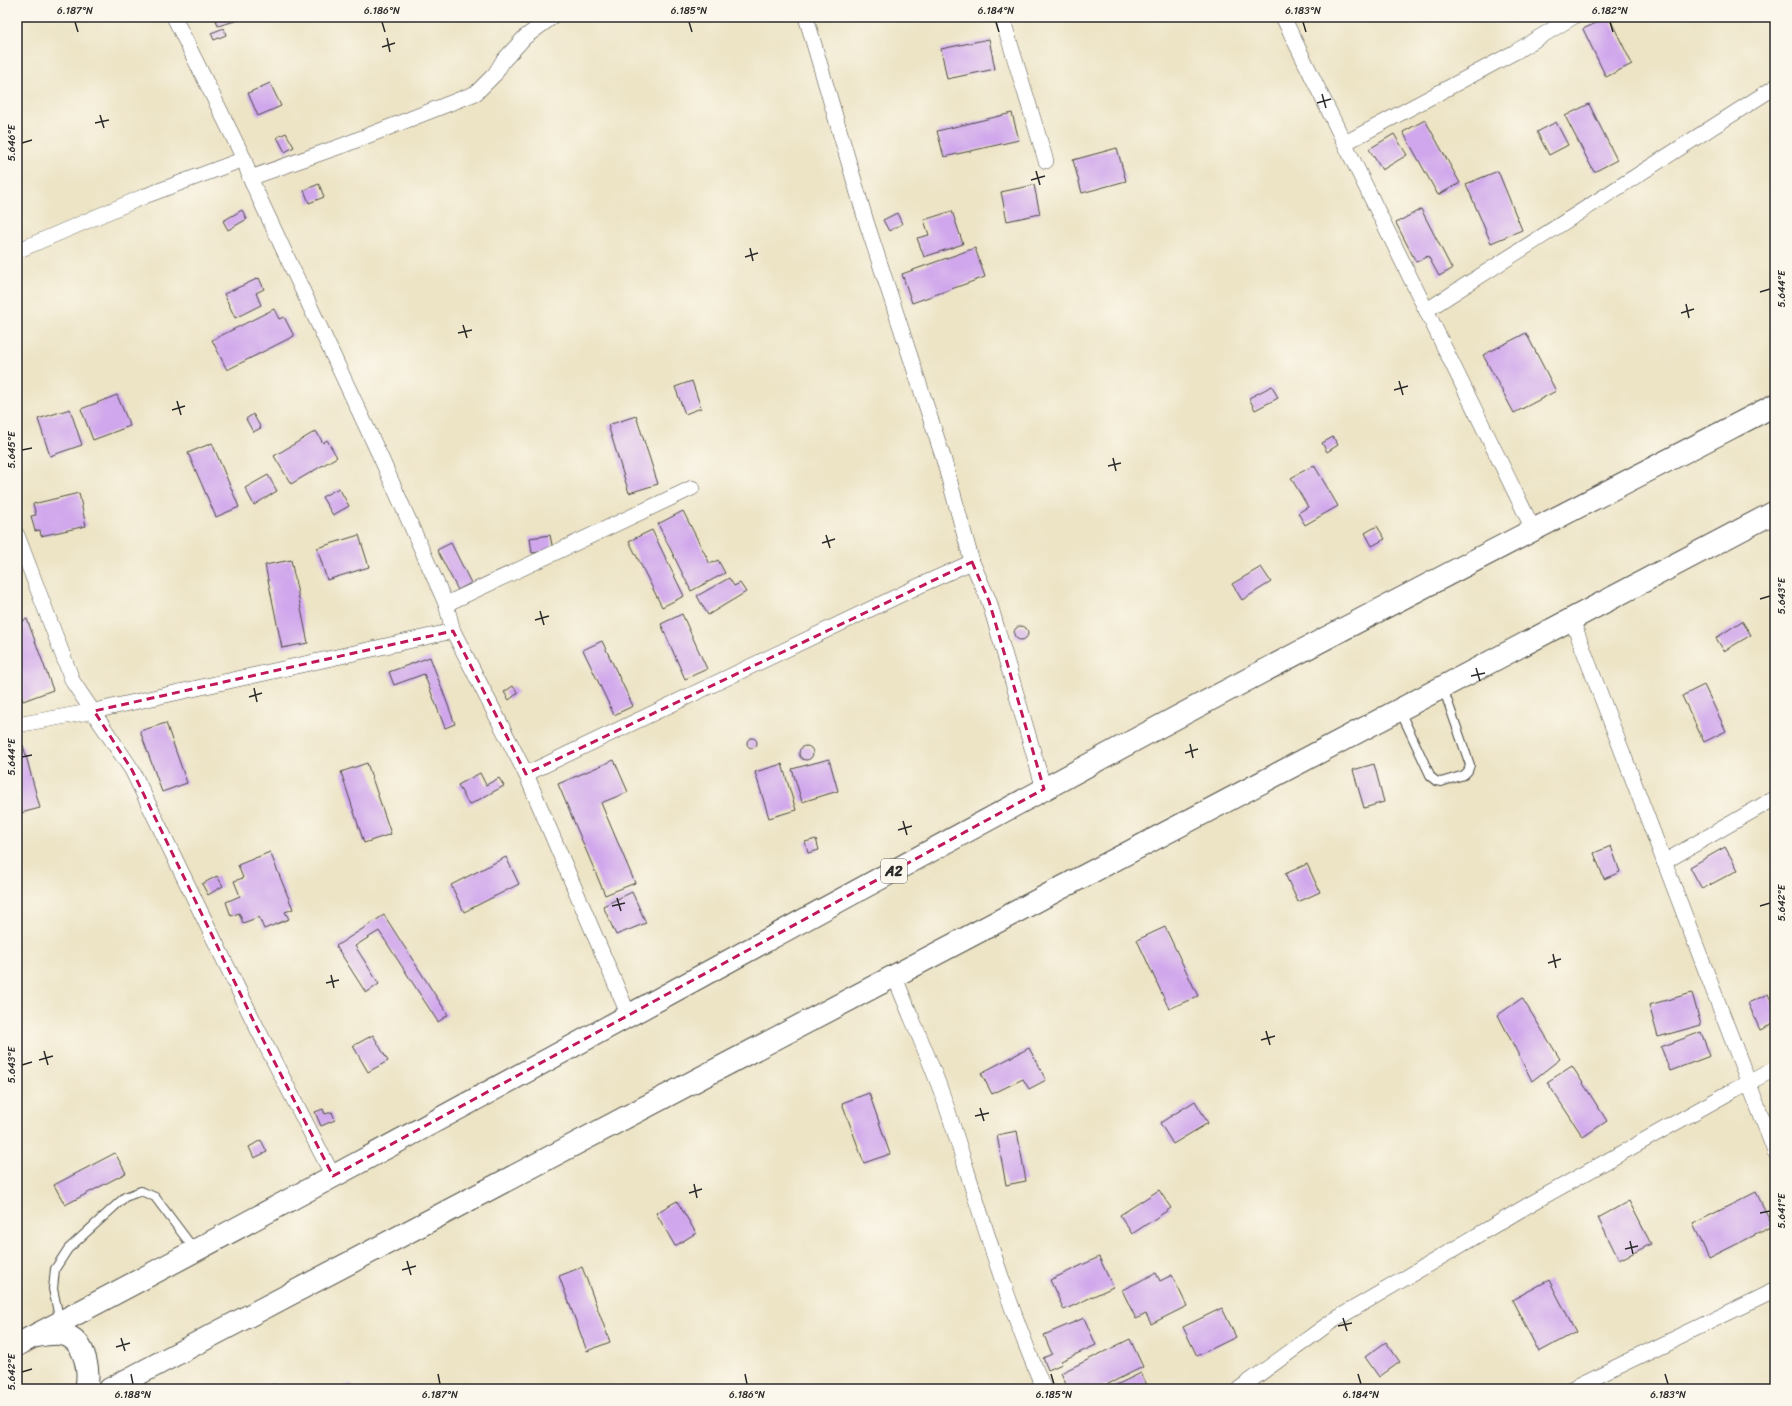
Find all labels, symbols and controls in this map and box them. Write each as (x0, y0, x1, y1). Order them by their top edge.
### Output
text: 6.187°N (57, 2, 93, 20)
text: 6.186°N (364, 2, 400, 20)
text: 6.185°N (671, 2, 707, 20)
text: 6.184°N (978, 2, 1014, 20)
text: 6.183°N (1285, 2, 1321, 20)
text: 6.182°N (1592, 2, 1628, 20)
text: 5.646°E (3, 123, 21, 161)
text: 5.644°E (1773, 269, 1791, 308)
text: 5.645°E (3, 430, 21, 469)
text: 5.643°E (1773, 576, 1791, 614)
text: 5.644°E (3, 737, 21, 776)
road number: A2 (881, 859, 907, 883)
text: 5.642°E (1773, 883, 1791, 921)
text: 5.643°E (3, 1045, 21, 1083)
text: 5.641°E (1773, 1192, 1791, 1229)
text: 5.642°E (3, 1352, 21, 1390)
text: 6.188°N (115, 1386, 151, 1404)
text: 6.187°N (422, 1386, 458, 1404)
text: 6.186°N (729, 1386, 765, 1404)
text: 6.185°N (1036, 1386, 1072, 1404)
text: 6.184°N (1343, 1386, 1379, 1404)
text: 6.183°N (1650, 1386, 1686, 1404)

